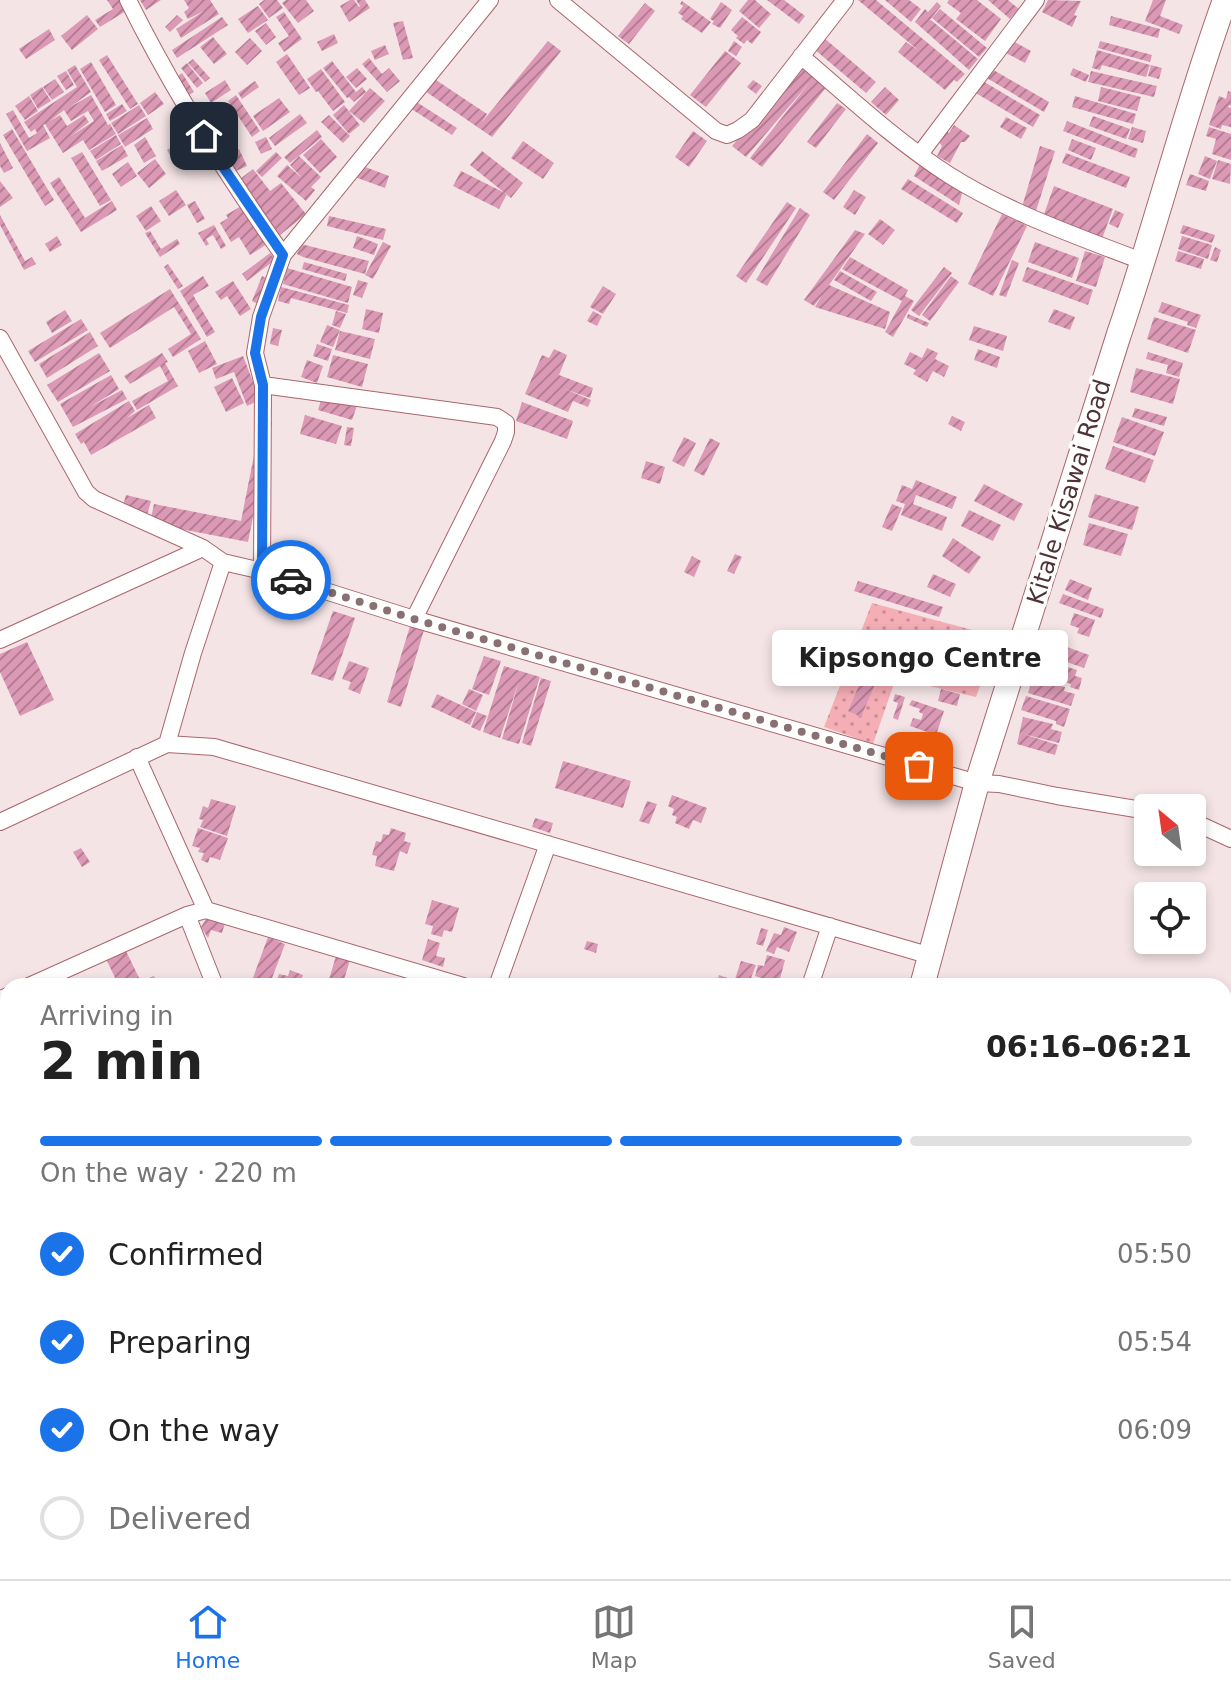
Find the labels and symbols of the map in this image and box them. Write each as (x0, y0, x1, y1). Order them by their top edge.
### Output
pin (170, 102, 238, 170)
street label: Kitale Kisawai Road (1021, 376, 1117, 608)
courier (251, 540, 331, 620)
callout: Kipsongo Centre (771, 630, 1067, 686)
pin (885, 732, 953, 800)
north arrow (1134, 794, 1206, 866)

